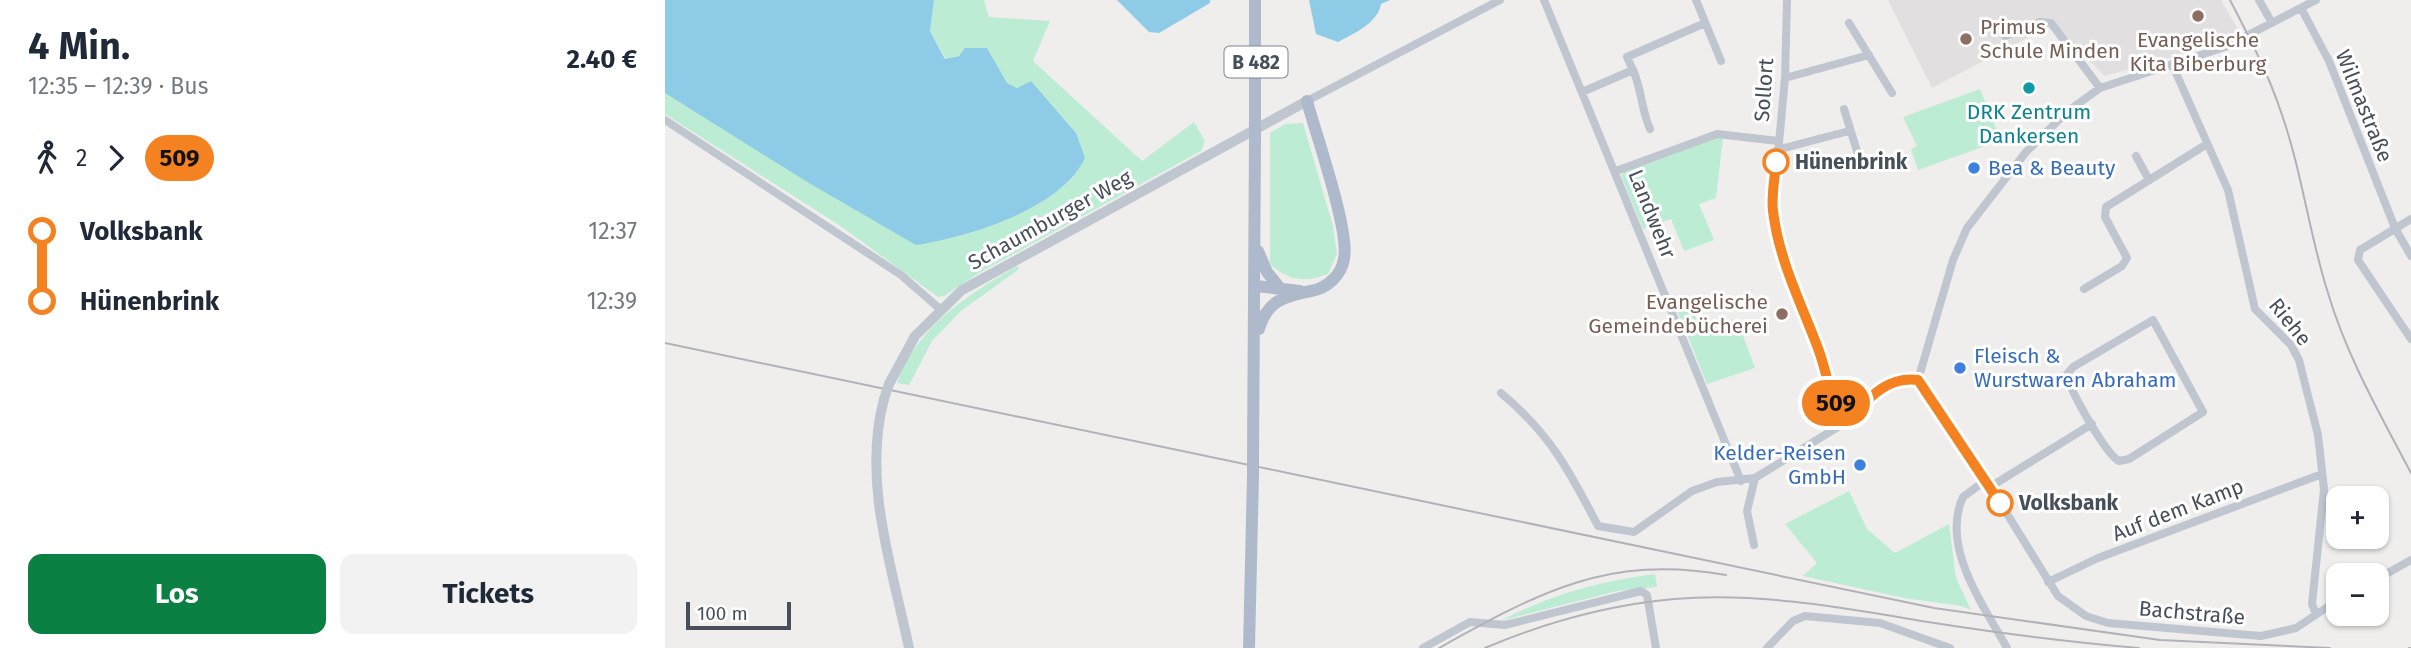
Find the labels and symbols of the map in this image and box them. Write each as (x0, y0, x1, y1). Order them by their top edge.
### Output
marker: Evangelische Kita Biberburg (2190, 8, 2206, 24)
place label: Primus Schule Minden (1980, 14, 2120, 64)
place label: Evangelische Kita Biberburg (2130, 27, 2266, 77)
marker: Primus Schule Minden (1958, 31, 1974, 47)
road number: B 482 (1225, 46, 1287, 78)
street label: Wilmastraße (2330, 46, 2398, 166)
street label: Sollort (1749, 57, 1779, 123)
marker: DRK Zentrum Dankersen (2021, 80, 2037, 96)
place label: DRK Zentrum Dankersen (1967, 99, 2091, 149)
marker: Hünenbrink (1763, 149, 1789, 175)
place label: Hünenbrink (1795, 149, 1908, 175)
place label: Bea & Beauty (1988, 155, 2116, 181)
marker: Bea & Beauty (1966, 160, 1982, 176)
street label: Schaumburger Weg (964, 164, 1136, 276)
street label: Landwehr (1622, 166, 1682, 262)
place label: Evangelische Gemeindebücherei (1588, 289, 1768, 339)
street label: Riehe (2263, 293, 2317, 351)
marker: Evangelische Gemeindebücherei (1774, 306, 1790, 322)
place label: Fleisch & Wurstwaren Abraham (1974, 343, 2177, 393)
marker: Fleisch & Wurstwaren Abraham (1952, 360, 1968, 376)
line badge: 509 (1796, 380, 1876, 426)
place label: Kelder-Reisen GmbH (1713, 440, 1846, 490)
marker: Kelder-Reisen GmbH (1852, 457, 1868, 473)
street label: Auf dem Kamp (2109, 473, 2247, 547)
marker: Volksbank (1987, 490, 2013, 516)
place label: Volksbank (2018, 490, 2119, 516)
street label: Bachstraße (2138, 595, 2246, 631)
scale bar (686, 599, 791, 631)

